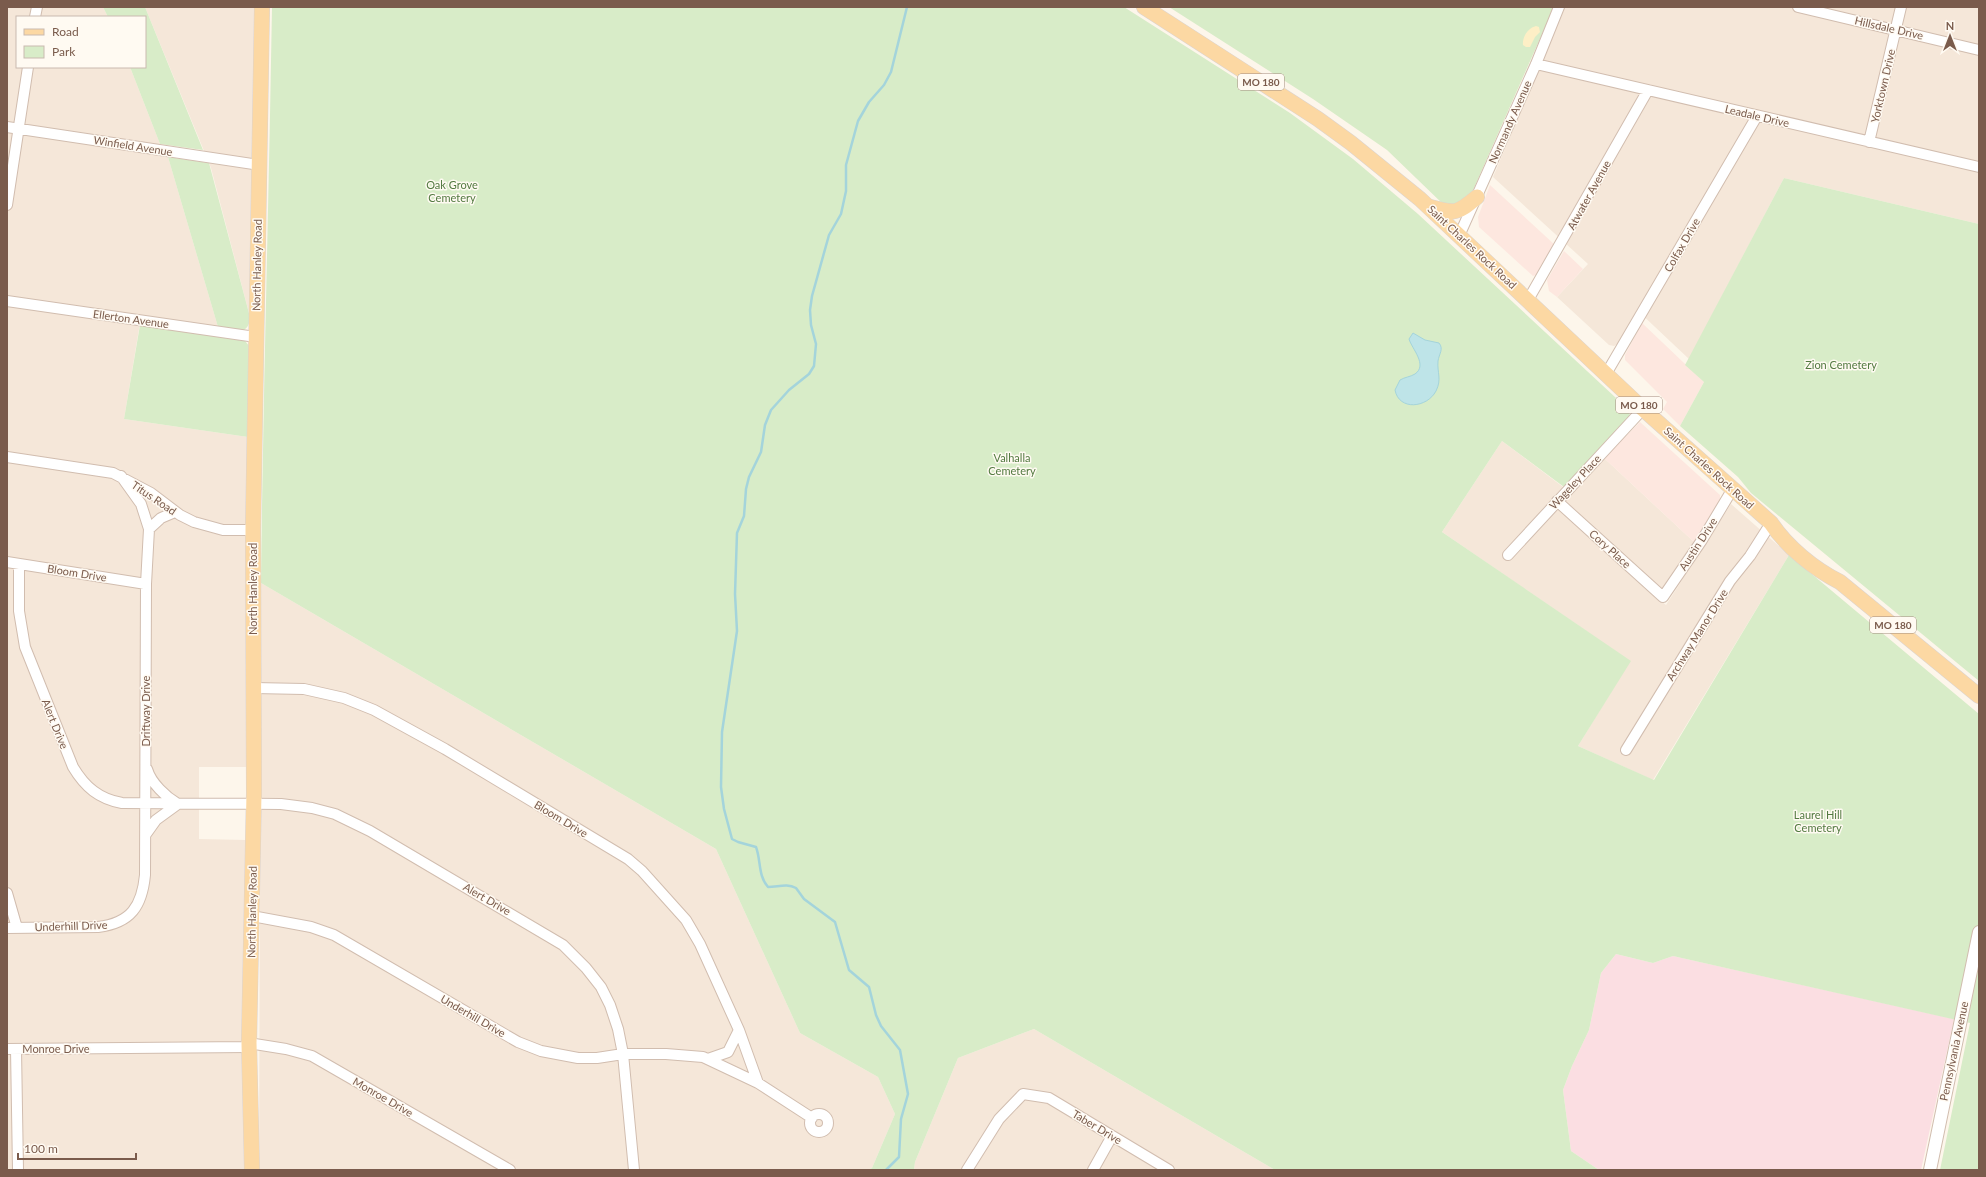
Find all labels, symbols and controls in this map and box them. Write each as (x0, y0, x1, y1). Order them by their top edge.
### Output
street label: Hillsdale Drive (1854, 13, 1925, 42)
legend (16, 16, 146, 68)
north arrow (1930, 16, 1970, 56)
text: N (1946, 19, 1954, 32)
text: Road (52, 24, 79, 39)
text: Park (52, 44, 76, 59)
street label: Yorktown Drive (1868, 48, 1897, 124)
road number: MO 180 (1238, 74, 1284, 90)
street label: Normandy Avenue (1485, 78, 1534, 165)
street label: Leadale Drive (1724, 102, 1791, 129)
street label: Winfield Avenue (93, 133, 174, 158)
street label: Atwater Avenue (1564, 158, 1613, 232)
park label: Oak Grove Cemetery (426, 178, 478, 204)
street label: Saint Charles Rock Road (1425, 202, 1519, 291)
street label: Colfax Drive (1661, 215, 1702, 274)
street label: North Hanley Road (249, 219, 264, 311)
street label: Ellerton Avenue (92, 307, 170, 330)
park label: Zion Cemetery (1805, 358, 1877, 371)
road number: MO 180 (1616, 397, 1662, 413)
street label: Saint Charles Rock Road (1662, 424, 1757, 511)
park label: Valhalla Cemetery (988, 451, 1036, 477)
street label: Wageley Place (1546, 452, 1603, 512)
street label: Titus Road (129, 478, 179, 517)
street label: Austin Drive (1676, 515, 1720, 573)
street label: Cory Place (1587, 527, 1634, 571)
street label: North Hanley Road (246, 543, 259, 635)
street label: Bloom Drive (46, 561, 108, 584)
street label: Archway Manor Drive (1663, 586, 1730, 683)
road number: MO 180 (1870, 617, 1916, 633)
street label: Driftway Drive (139, 675, 152, 746)
street label: Alert Drive (40, 697, 71, 751)
street label: Bloom Drive (532, 798, 591, 840)
park label: Laurel Hill Cemetery (1794, 808, 1842, 834)
street label: North Hanley Road (244, 866, 259, 958)
street label: Alert Drive (461, 880, 514, 917)
street label: Underhill Drive (34, 918, 108, 933)
street label: Underhill Drive (438, 992, 508, 1040)
street label: Pennsylvania Avenue (1937, 1000, 1970, 1102)
street label: Monroe Drive (22, 1042, 90, 1055)
street label: Monroe Drive (351, 1074, 416, 1119)
street label: Taber Drive (1070, 1107, 1125, 1147)
scale bar (18, 1135, 136, 1161)
text: 100 m (24, 1141, 58, 1156)

